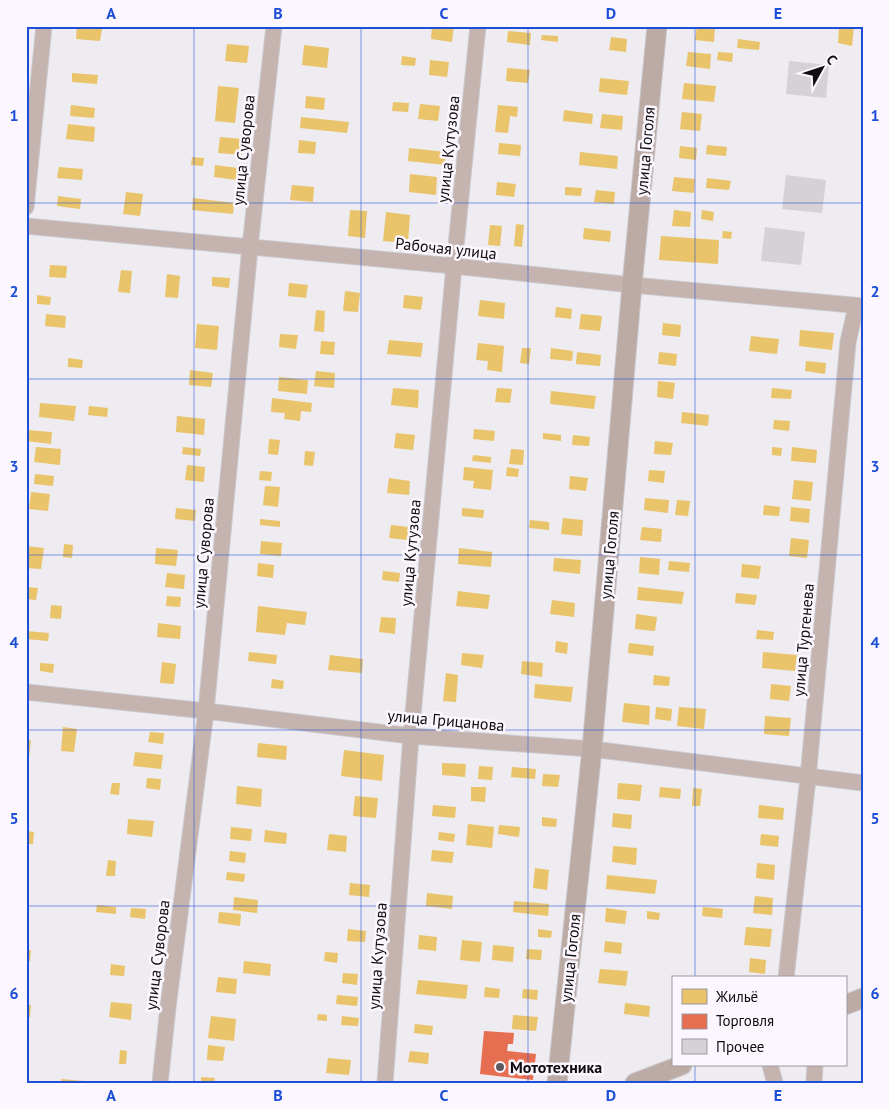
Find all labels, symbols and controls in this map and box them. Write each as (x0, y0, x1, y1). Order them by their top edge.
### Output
text: A (106, 3, 116, 23)
text: B (273, 3, 283, 23)
text: C (440, 3, 449, 23)
text: D (606, 3, 616, 23)
text: E (774, 3, 782, 23)
north arrow (796, 42, 846, 92)
text: С (823, 51, 841, 69)
street label: улица Суворова (227, 94, 259, 206)
street label: улица Кутузова (432, 94, 464, 204)
text: 1 (9, 105, 19, 125)
text: 1 (870, 105, 880, 125)
street label: улица Гоголя (631, 106, 659, 196)
street label: Рабочая улица (394, 233, 498, 263)
text: 2 (9, 281, 19, 301)
text: 2 (870, 281, 880, 301)
text: 3 (9, 456, 19, 476)
text: 3 (870, 456, 880, 476)
street label: улица Суворова (188, 497, 218, 609)
street label: улица Кутузова (395, 499, 425, 607)
street label: улица Гоголя (595, 510, 623, 600)
street label: улица Тургенева (788, 582, 818, 698)
text: 4 (9, 632, 19, 652)
text: 4 (870, 632, 880, 652)
street label: улица Грицанова (387, 705, 505, 735)
text: 5 (9, 808, 19, 828)
text: 5 (870, 808, 880, 828)
street label: улица Суворова (140, 899, 174, 1011)
street label: улица Кутузова (363, 902, 391, 1010)
street label: улица Гоголя (555, 913, 585, 1003)
legend (672, 976, 846, 1066)
text: 6 (9, 983, 19, 1003)
text: 6 (870, 983, 880, 1003)
text: Жильё (715, 987, 758, 1006)
text: Торговля (716, 1011, 774, 1030)
text: Прочее (716, 1037, 764, 1056)
place label: Мототехника (510, 1057, 602, 1077)
marker: Мототехника (494, 1061, 506, 1073)
text: A (106, 1085, 116, 1105)
text: B (273, 1085, 283, 1105)
text: C (440, 1085, 449, 1105)
text: D (606, 1085, 616, 1105)
text: E (774, 1085, 782, 1105)

